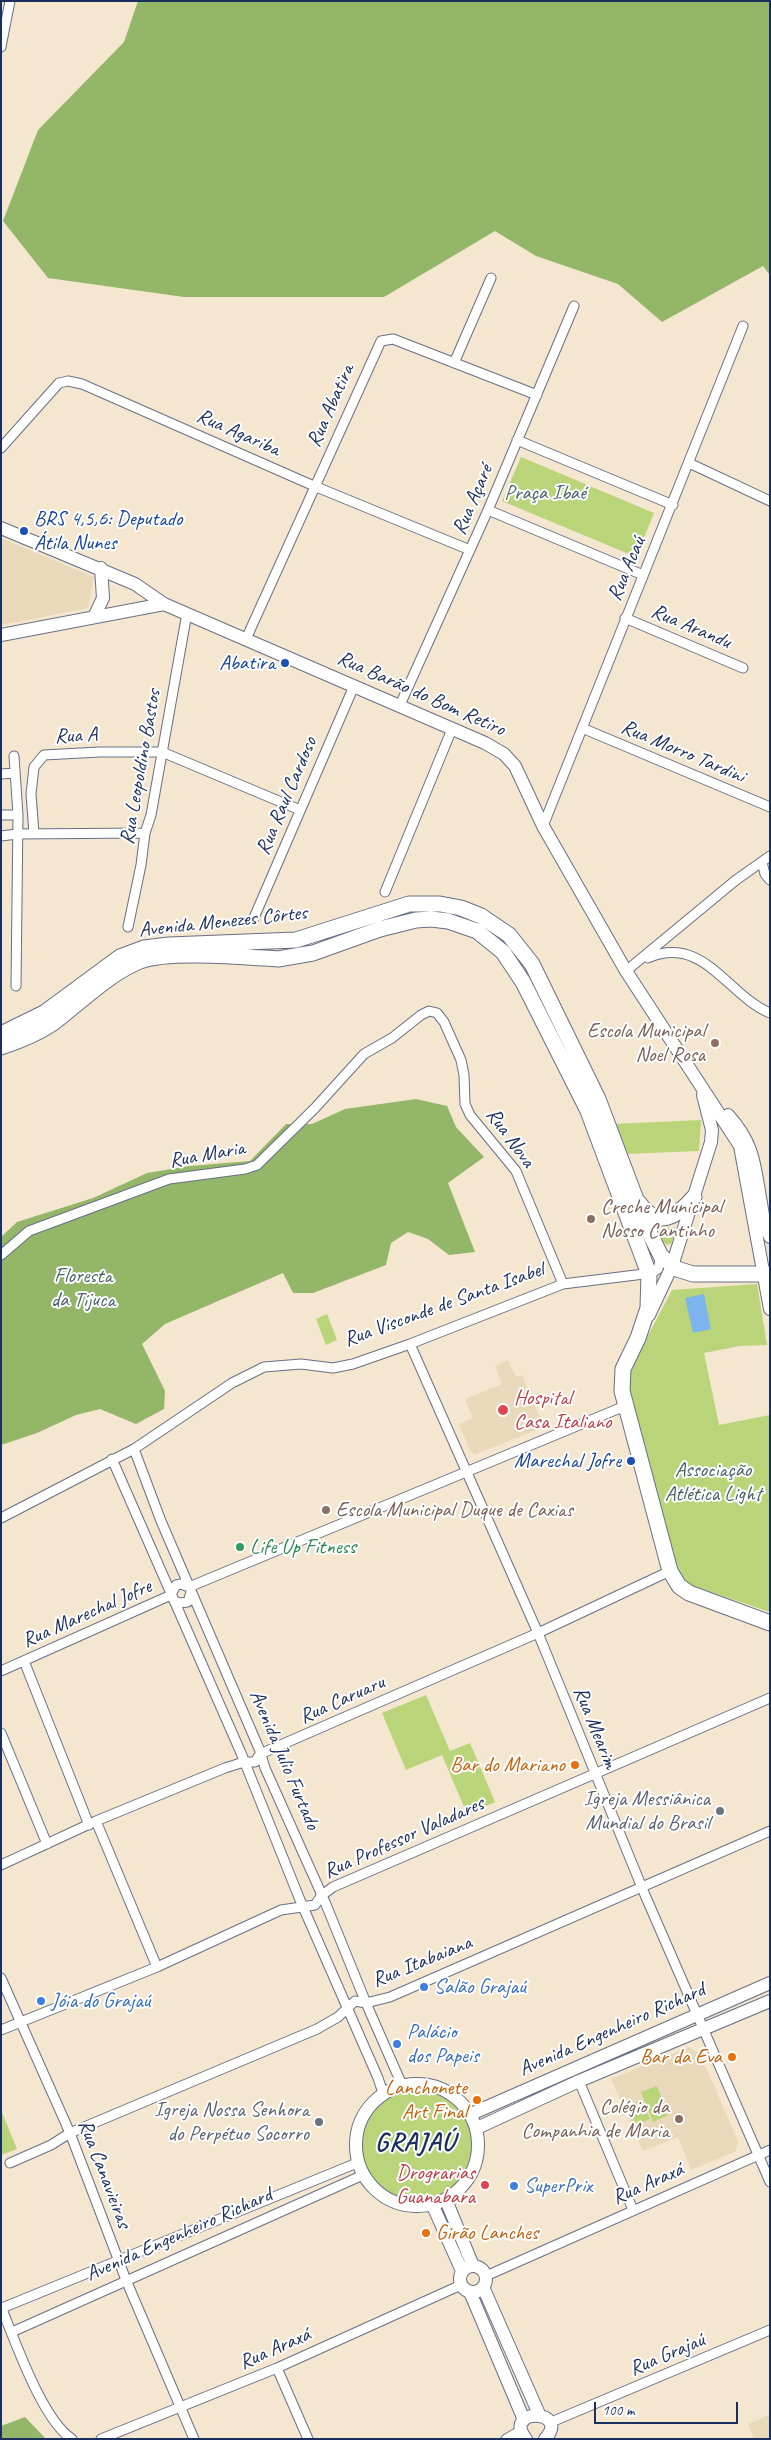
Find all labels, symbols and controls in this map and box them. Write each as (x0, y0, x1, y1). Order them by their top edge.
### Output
street label: Rua Abatira (302, 361, 360, 451)
street label: Rua Agariba (193, 404, 283, 462)
street label: Rua Açaré (447, 461, 499, 539)
park label: Praça Ibaé (504, 480, 586, 506)
place label: BRS 4,5,6: Deputado Átila Nunes (34, 506, 182, 556)
marker: BRS 4,5,6: Deputado Átila Nunes (18, 525, 30, 537)
street label: Rua Acaú (602, 533, 652, 605)
street label: Rua Arandu (647, 599, 735, 655)
street label: Rua Barão do Bom Retiro (333, 646, 509, 742)
place label: Abatira (219, 650, 275, 676)
marker: Abatira (279, 657, 291, 669)
street label: Rua Leopoldino Bastos (115, 688, 167, 846)
street label: Rua Morro Tardini (617, 715, 749, 789)
street label: Rua A (54, 722, 98, 750)
street label: Rua Raul Cardoso (251, 733, 323, 859)
street label: Avenida Menezes Côrtes (138, 901, 308, 943)
place label: Escola Municipal Noel Rosa (587, 1018, 705, 1068)
marker: Escola Municipal Noel Rosa (709, 1037, 721, 1049)
street label: Rua Nova (480, 1103, 540, 1173)
street label: Rua Maria (167, 1136, 247, 1174)
place label: Creche Municipal Nosso Cantinho (601, 1194, 722, 1244)
marker: Creche Municipal Nosso Cantinho (585, 1213, 597, 1225)
street label: Rua Visconde de Santa Isabel (341, 1257, 547, 1353)
park label: Floresta da Tijuca (51, 1263, 115, 1313)
place label: Hospital Casa Italiano (514, 1385, 611, 1435)
marker: Hospital Casa Italiano (496, 1403, 510, 1417)
place label: Marechal Jofre (514, 1448, 621, 1474)
marker: Marechal Jofre (625, 1455, 637, 1467)
park label: Associação Atlética Light (665, 1457, 761, 1507)
place label: Escola Municipal Duque de Caxias (336, 1497, 573, 1523)
marker: Escola Municipal Duque de Caxias (320, 1504, 332, 1516)
place label: Life Up Fitness (250, 1534, 356, 1560)
marker: Life Up Fitness (234, 1541, 246, 1553)
street label: Rua Marechal Jofre (18, 1574, 156, 1654)
street label: Rua Caruaru (296, 1670, 388, 1730)
street label: Rua Mearim (567, 1683, 623, 1773)
street label: Avenida Julio Furtado (243, 1686, 325, 1834)
place label: Bar do Mariano (450, 1752, 565, 1778)
marker: Bar do Mariano (569, 1759, 581, 1771)
place label: Igreja Messiânica Mundial do Brasil (584, 1786, 710, 1836)
street label: Rua Professor Valadares (320, 1791, 488, 1885)
marker: Igreja Messiânica Mundial do Brasil (714, 1805, 726, 1817)
street label: Rua Itabaiana (369, 1931, 475, 1993)
place label: Salão Grajaú (434, 1974, 526, 2000)
street label: Avenida Engenheiro Richard (515, 1978, 709, 2082)
marker: Salão Grajaú (418, 1981, 430, 1993)
place label: Jóia do Grajaú (51, 1988, 150, 2014)
marker: Jóia do Grajaú (35, 1995, 47, 2007)
place label: Palácio dos Papeis (407, 2019, 479, 2069)
marker: Palácio dos Papeis (391, 2038, 403, 2050)
place label: Bar da Eva (640, 2044, 722, 2070)
marker: Bar da Eva (726, 2051, 738, 2063)
place label: Lanchonete Art Final (385, 2075, 467, 2125)
marker: Lanchonete Art Final (471, 2094, 483, 2106)
place label: Colégio da Companhia de Maria (522, 2094, 669, 2144)
place label: Igreja Nossa Senhora do Perpétuo Socorro (154, 2097, 309, 2147)
marker: Colégio da Companhia de Maria (673, 2113, 685, 2125)
street label: Rua Canavieiras (72, 2116, 136, 2232)
marker: Igreja Nossa Senhora do Perpétuo Socorro (313, 2116, 325, 2128)
district label: GRAJAÚ (374, 2127, 456, 2159)
street label: Rua Araxá (608, 2157, 688, 2211)
place label: Drograrias Guanabara (396, 2160, 475, 2210)
place label: SuperPrix (524, 2173, 592, 2199)
marker: Drograrias Guanabara (479, 2179, 491, 2191)
marker: SuperPrix (508, 2180, 520, 2192)
street label: Avenida Engenheiro Richard (82, 2183, 276, 2287)
place label: Girão Lanches (436, 2220, 538, 2246)
marker: Girão Lanches (420, 2227, 432, 2239)
street label: Rua Araxá (235, 2322, 315, 2376)
street label: Rua Grajaú (626, 2328, 708, 2382)
scale bar (596, 2392, 740, 2424)
text: 100 m (602, 2401, 634, 2420)

